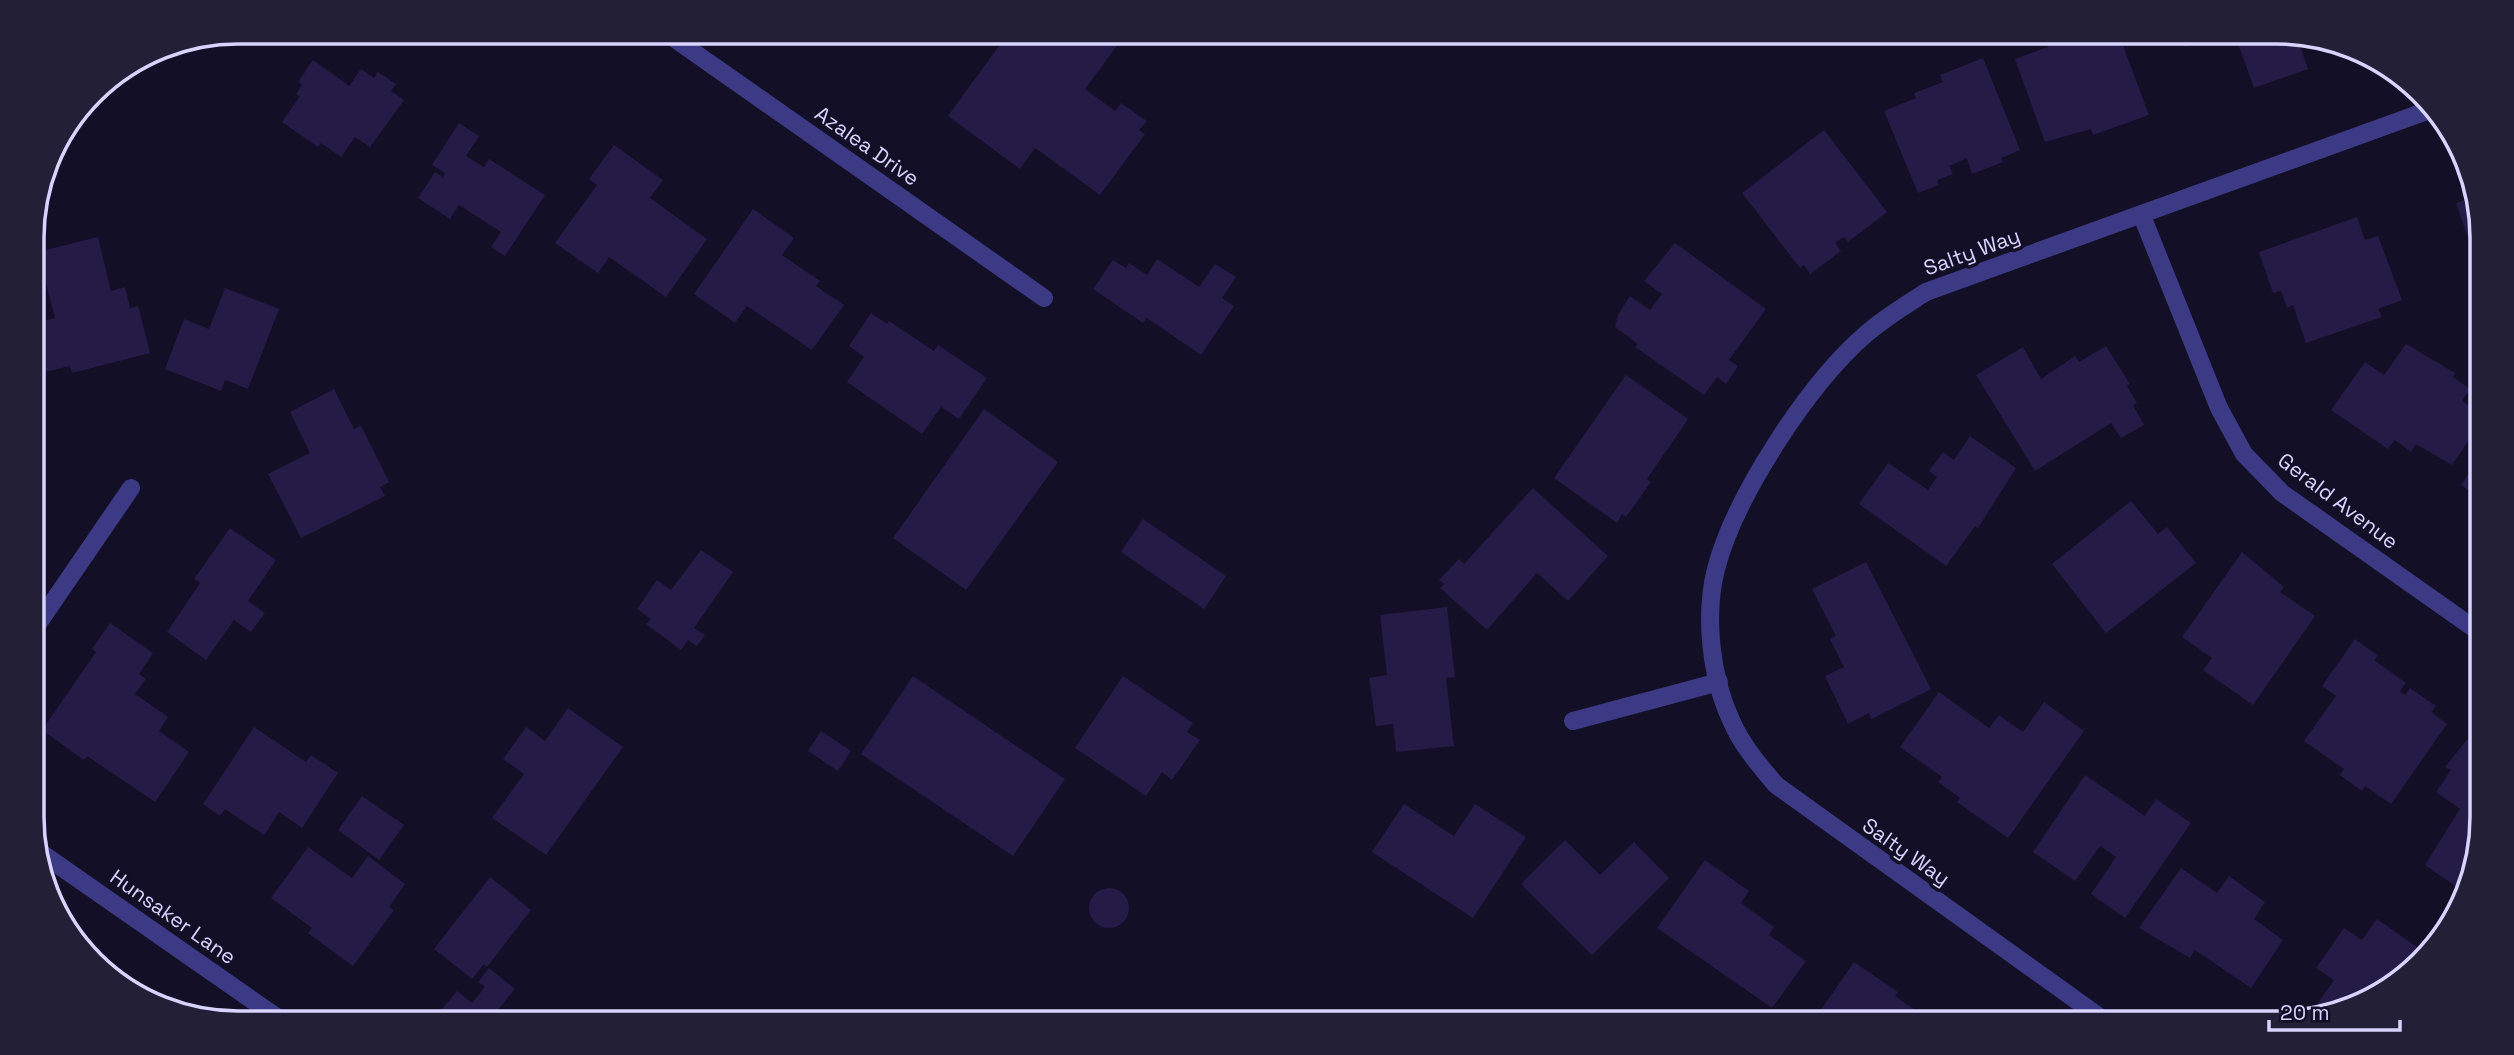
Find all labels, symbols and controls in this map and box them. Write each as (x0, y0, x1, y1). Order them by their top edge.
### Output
street label: Azalea Drive (810, 100, 925, 192)
street label: Salty Way (1920, 222, 2024, 281)
street label: Gerald Avenue (2273, 447, 2404, 555)
street label: Salty Way (1857, 812, 1955, 892)
street label: Hunsaker Lane (105, 863, 242, 970)
scale bar (2269, 988, 2400, 1032)
text: 20 m (2280, 999, 2330, 1026)

